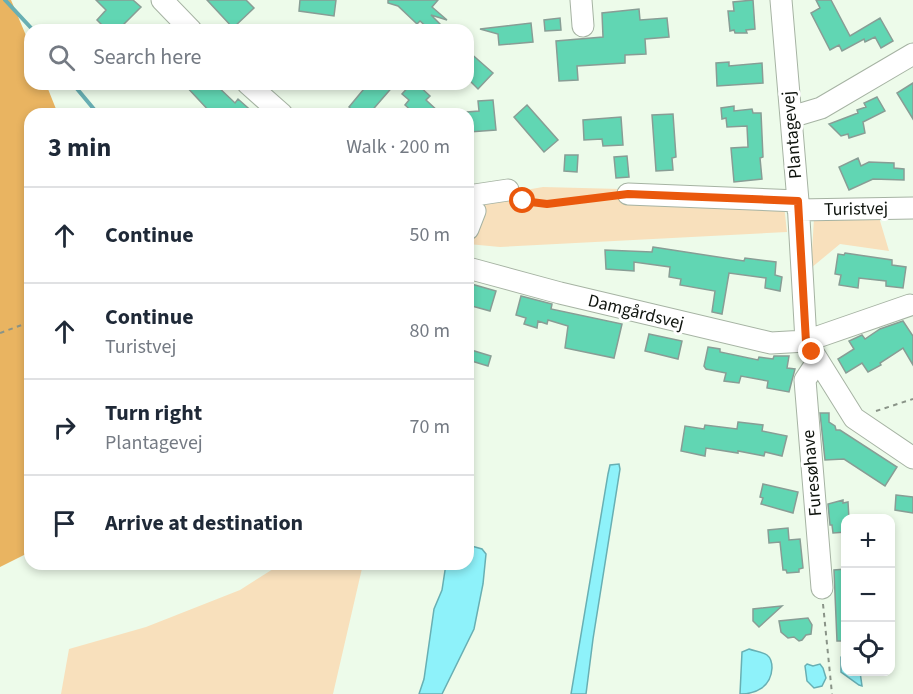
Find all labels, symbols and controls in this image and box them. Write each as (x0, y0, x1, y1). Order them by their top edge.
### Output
search box (24, 24, 474, 90)
icon: search (45, 41, 78, 74)
text: Search here (93, 41, 201, 73)
street label: Plantagevej (776, 90, 808, 180)
text: 3 min (48, 129, 111, 166)
text: Walk · 200 m (346, 133, 450, 161)
route start (509, 187, 535, 213)
street label: Turistvej (824, 196, 888, 222)
icon: ahead (48, 219, 81, 252)
text: Continue (105, 219, 194, 251)
text: 50 m (410, 221, 450, 249)
street label: Damgårdsvej (585, 288, 687, 336)
text: Continue (105, 301, 194, 333)
icon: ahead (48, 315, 81, 348)
text: 80 m (410, 317, 450, 345)
text: Turistvej (105, 333, 176, 361)
route end (798, 338, 824, 364)
text: Turn right (105, 397, 202, 429)
icon: right (48, 411, 81, 444)
text: 70 m (410, 413, 450, 441)
text: Plantagevej (105, 429, 203, 457)
street label: Furesøhave (796, 429, 828, 517)
icon: arrive (48, 507, 81, 540)
text: Arrive at destination (105, 507, 303, 539)
map controls (841, 514, 895, 676)
button: + (841, 514, 895, 568)
button: − (841, 568, 895, 622)
button: locate (841, 622, 895, 676)

